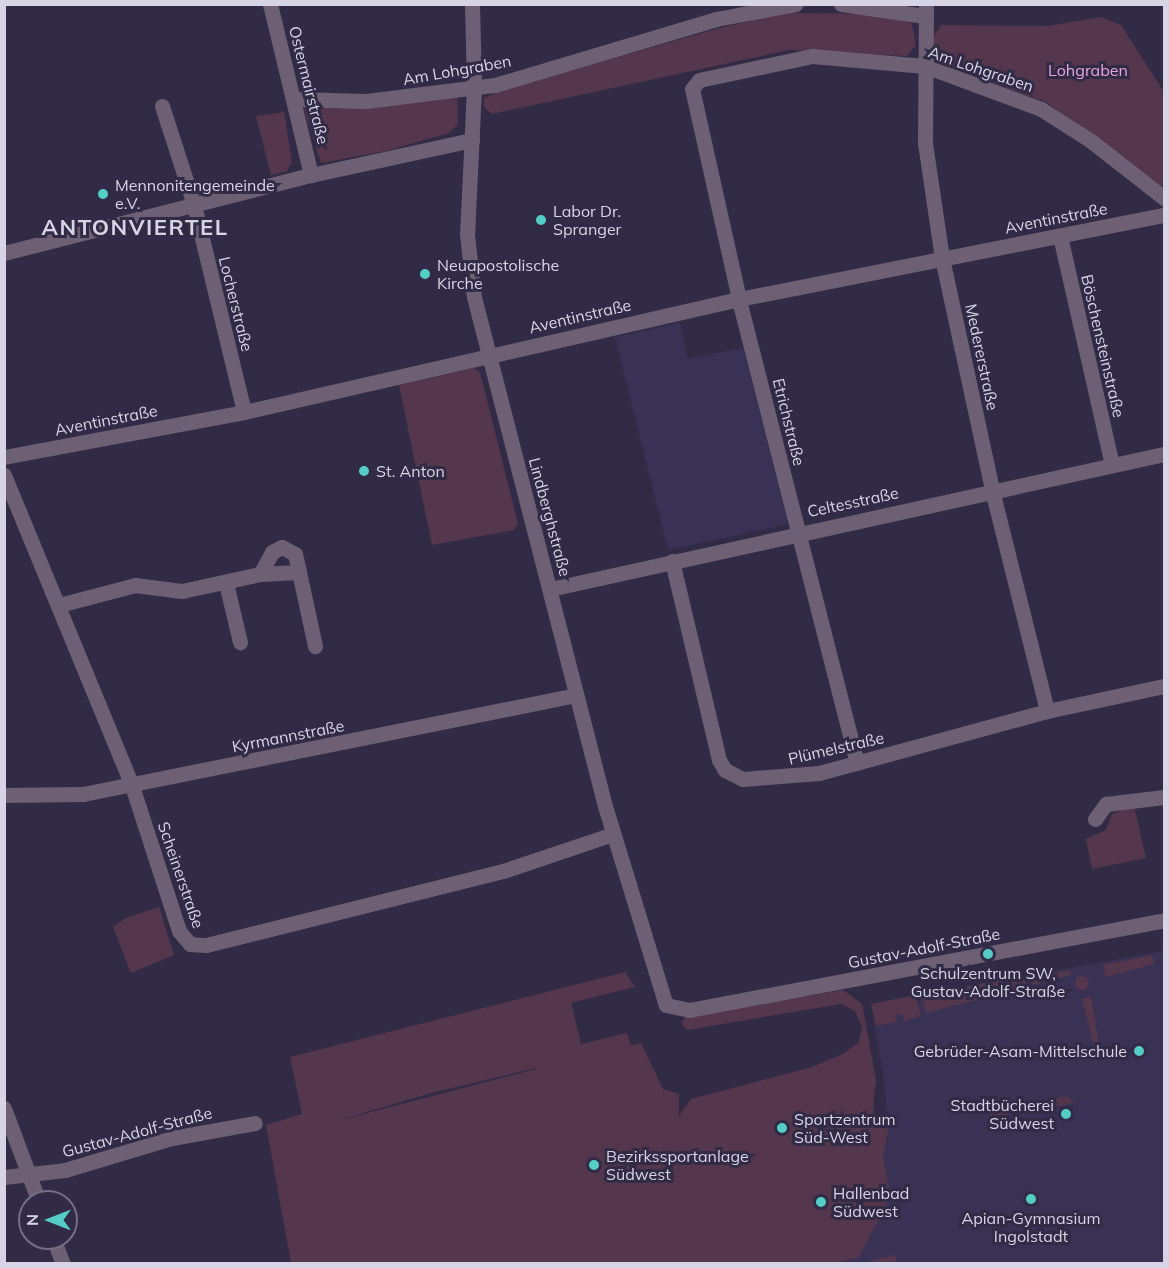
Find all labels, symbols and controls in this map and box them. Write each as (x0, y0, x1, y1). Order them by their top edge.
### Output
street label: Ostermairstraße (285, 24, 333, 146)
street label: Am Lohgraben (926, 42, 1036, 96)
street label: Am Lohgraben (401, 51, 513, 89)
park label: Lohgraben (1048, 60, 1128, 80)
place label: Mennonitengemeinde e.V. (115, 175, 275, 213)
marker: Mennonitengemeinde e.V. (96, 187, 110, 201)
street label: Aventinstraße (1003, 199, 1109, 237)
place label: Labor Dr. Spranger (553, 201, 621, 239)
marker: Labor Dr. Spranger (534, 213, 548, 227)
district label: ANTONVIERTEL (42, 215, 228, 241)
street label: Locherstraße (215, 255, 257, 353)
place label: Neuapostolische Kirche (437, 255, 559, 293)
marker: Neuapostolische Kirche (418, 267, 432, 281)
street label: Böschensteinstraße (1077, 273, 1129, 419)
street label: Aventinstraße (527, 295, 633, 337)
street label: Medererstraße (961, 302, 1003, 412)
street label: Etrichstraße (769, 376, 809, 468)
street label: Aventinstraße (53, 401, 159, 439)
street label: Lindberghstraße (525, 456, 575, 578)
place label: St. Anton (376, 461, 445, 481)
marker: St. Anton (357, 464, 371, 478)
street label: Celtesstraße (806, 483, 900, 521)
street label: Kyrmannstraße (230, 716, 346, 756)
street label: Plümelstraße (786, 728, 886, 768)
street label: Scheinerstraße (154, 819, 208, 931)
street label: Gustav-Adolf-Straße (846, 924, 1002, 972)
marker: Schulzentrum SW, Gustav-Adolf-Straße (981, 947, 995, 961)
place label: Schulzentrum SW, Gustav-Adolf-Straße (911, 963, 1065, 1001)
place label: Gebrüder-Asam-Mittelschule (914, 1041, 1127, 1061)
marker: Gebrüder-Asam-Mittelschule (1132, 1044, 1146, 1058)
place label: Stadtbücherei Südwest (951, 1095, 1054, 1133)
street label: Gustav-Adolf-Straße (60, 1103, 214, 1161)
marker: Stadtbücherei Südwest (1059, 1107, 1073, 1121)
place label: Sportzentrum Süd-West (794, 1109, 895, 1147)
marker: Sportzentrum Süd-West (775, 1121, 789, 1135)
place label: Bezirkssportanlage Südwest (606, 1146, 749, 1184)
marker: Bezirkssportanlage Südwest (587, 1158, 601, 1172)
place label: Hallenbad Südwest (833, 1183, 909, 1221)
north arrow (18, 1190, 78, 1250)
marker: Apian-Gymnasium Ingolstadt (1024, 1192, 1038, 1206)
marker: Hallenbad Südwest (814, 1195, 828, 1209)
place label: Apian-Gymnasium Ingolstadt (961, 1208, 1101, 1246)
text: N (22, 1214, 42, 1226)

